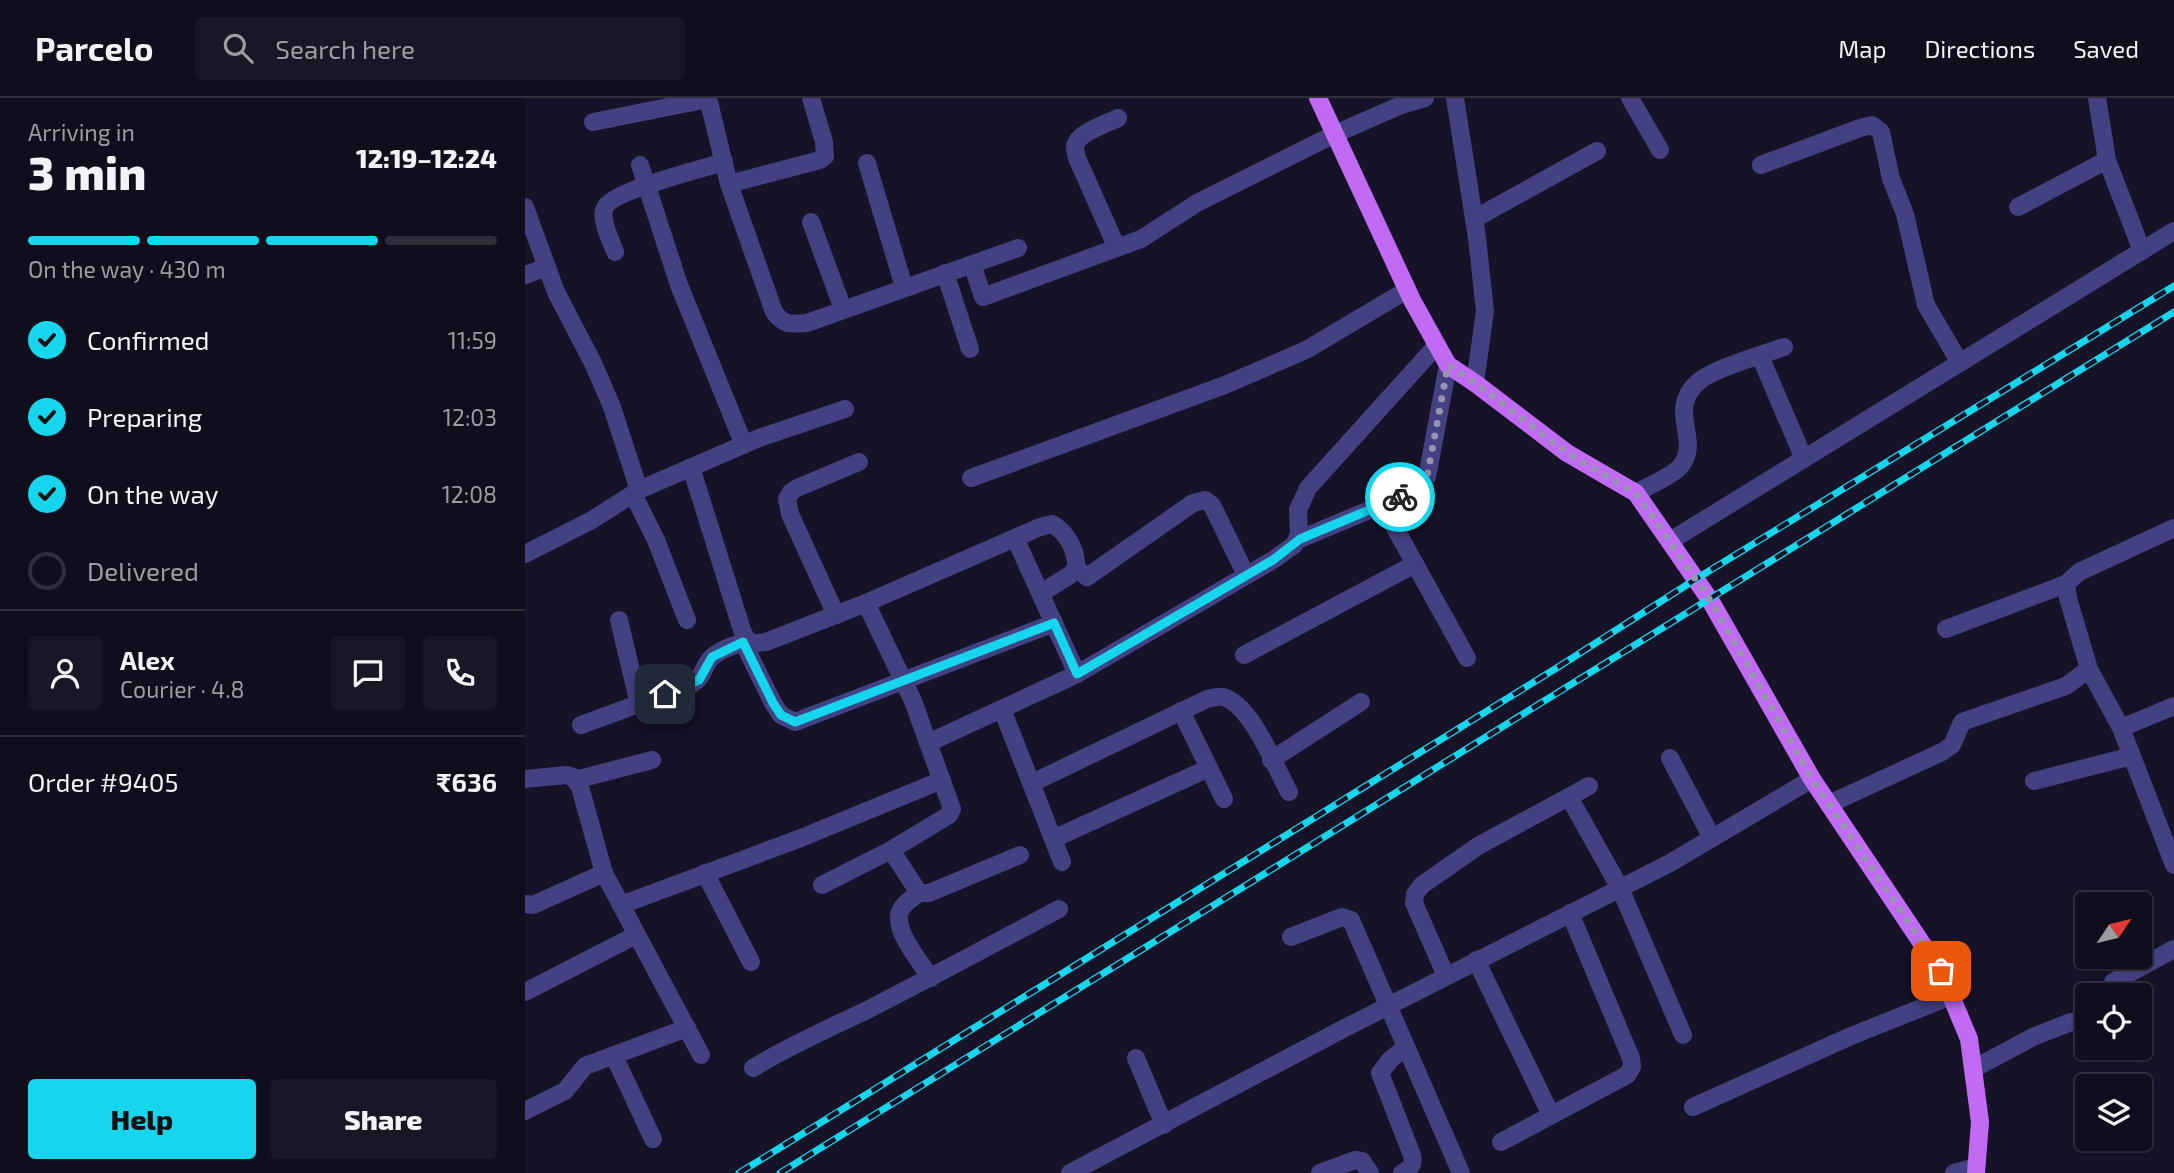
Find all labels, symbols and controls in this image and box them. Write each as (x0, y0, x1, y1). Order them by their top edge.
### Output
search box (195, 17, 685, 80)
text: Parcelo (35, 28, 153, 68)
icon: search (219, 29, 257, 67)
text: Search here (275, 33, 415, 64)
text: Map (1838, 34, 1886, 63)
text: Directions (1924, 34, 2035, 63)
text: Saved (2073, 34, 2139, 63)
text: Arriving in (28, 118, 135, 146)
text: 12:19–12:24 (356, 142, 497, 173)
text: 3 min (28, 144, 146, 199)
text: On the way · 430 m (28, 255, 226, 283)
icon: check (28, 321, 66, 359)
text: Confirmed (87, 324, 210, 355)
text: 11:59 (448, 326, 497, 354)
icon: check (28, 398, 66, 436)
text: Preparing (87, 401, 202, 432)
text: 12:03 (443, 403, 497, 431)
courier (1365, 462, 1435, 532)
icon: check (28, 475, 66, 513)
text: On the way (87, 478, 218, 509)
icon: bike (1381, 478, 1419, 516)
text: 12:08 (442, 480, 497, 508)
text: Delivered (87, 555, 199, 586)
button: person (28, 636, 102, 710)
button: chat (331, 636, 405, 710)
button: phone (423, 636, 497, 710)
text: Alex (120, 644, 175, 675)
pin (635, 664, 695, 724)
text: Courier · 4.8 (120, 675, 244, 703)
icon: home (646, 675, 684, 713)
text: Order #9405 (28, 766, 178, 797)
text: ₹636 (436, 766, 497, 797)
north arrow (2075, 892, 2153, 970)
map controls (2075, 892, 2152, 1151)
pin (1911, 941, 1971, 1001)
icon: bag (1922, 952, 1960, 990)
button: locate (2075, 983, 2152, 1060)
button: layers (2075, 1074, 2152, 1151)
button: Help (28, 1079, 256, 1159)
button: Share (270, 1079, 497, 1159)

